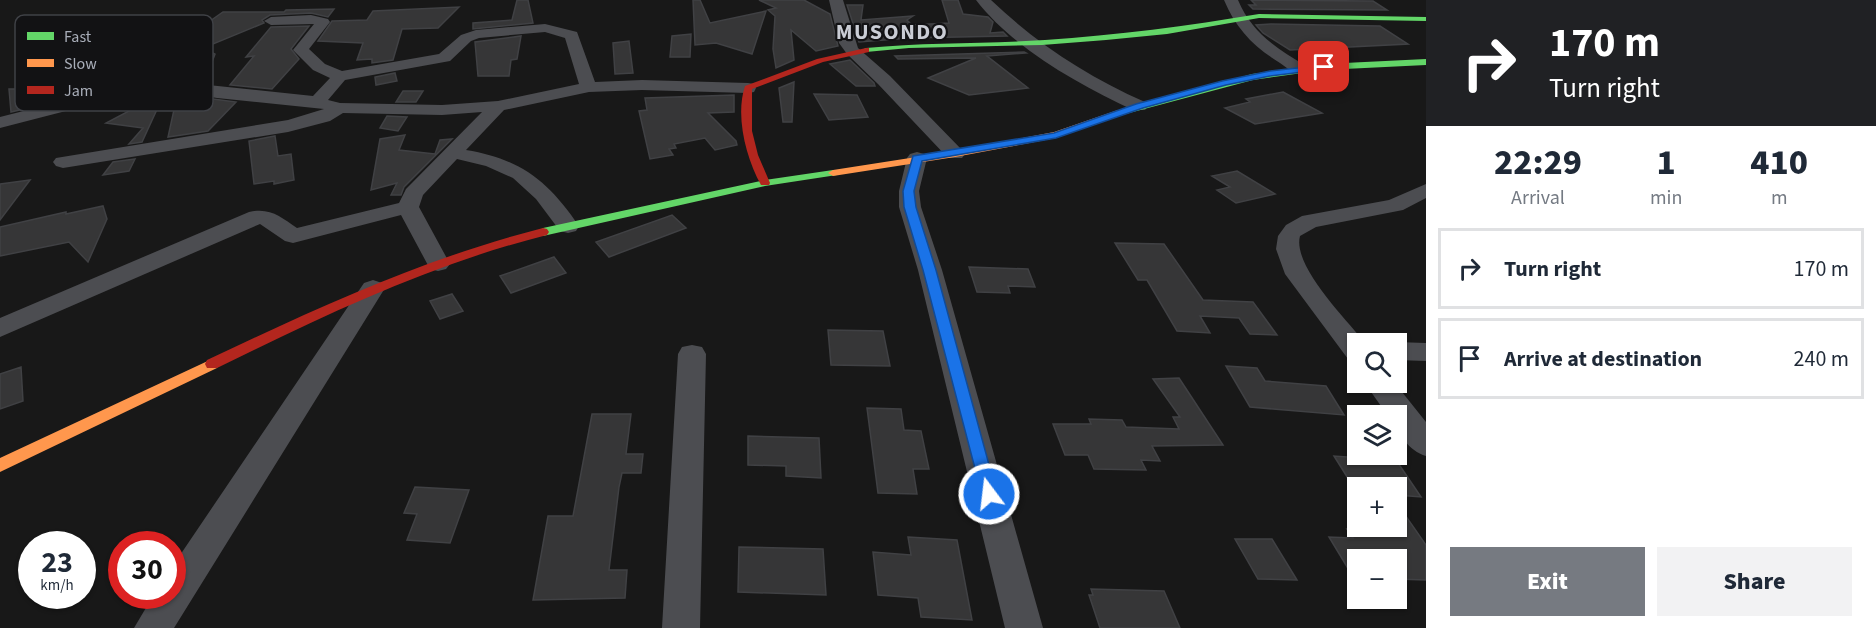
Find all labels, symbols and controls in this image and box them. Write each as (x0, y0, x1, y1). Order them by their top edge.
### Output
text: 170 m (1549, 13, 1660, 73)
legend (15, 15, 213, 111)
district label: MUSONDO (836, 16, 948, 48)
icon: right (1450, 24, 1528, 102)
text: Fast (64, 26, 92, 48)
pin (1298, 41, 1349, 92)
icon: arrive (1307, 50, 1340, 83)
text: Slow (64, 53, 97, 75)
text: Turn right (1549, 69, 1660, 108)
text: Jam (64, 80, 93, 102)
text: 22:29 (1494, 137, 1582, 188)
text: 1 (1657, 137, 1676, 188)
text: 410 (1750, 137, 1808, 188)
text: Arrival (1511, 184, 1565, 212)
text: min (1650, 184, 1682, 212)
text: m (1771, 184, 1787, 212)
icon: right (1453, 252, 1486, 285)
text: Turn right (1504, 253, 1601, 285)
text: 170 m (1794, 253, 1849, 285)
map controls (1347, 333, 1407, 609)
button: search (1347, 333, 1407, 393)
icon: arrive (1453, 342, 1486, 375)
text: Arrive at destination (1504, 343, 1702, 375)
text: 240 m (1794, 343, 1849, 375)
button: layers (1347, 405, 1407, 465)
position arrow (957, 462, 1021, 526)
button: + (1347, 477, 1407, 537)
speed limit sign: 30 (108, 531, 186, 609)
text: 23 (41, 541, 73, 584)
button: Exit (1450, 547, 1645, 616)
button: Share (1657, 547, 1852, 616)
button: − (1347, 549, 1407, 609)
text: km/h (40, 575, 74, 596)

